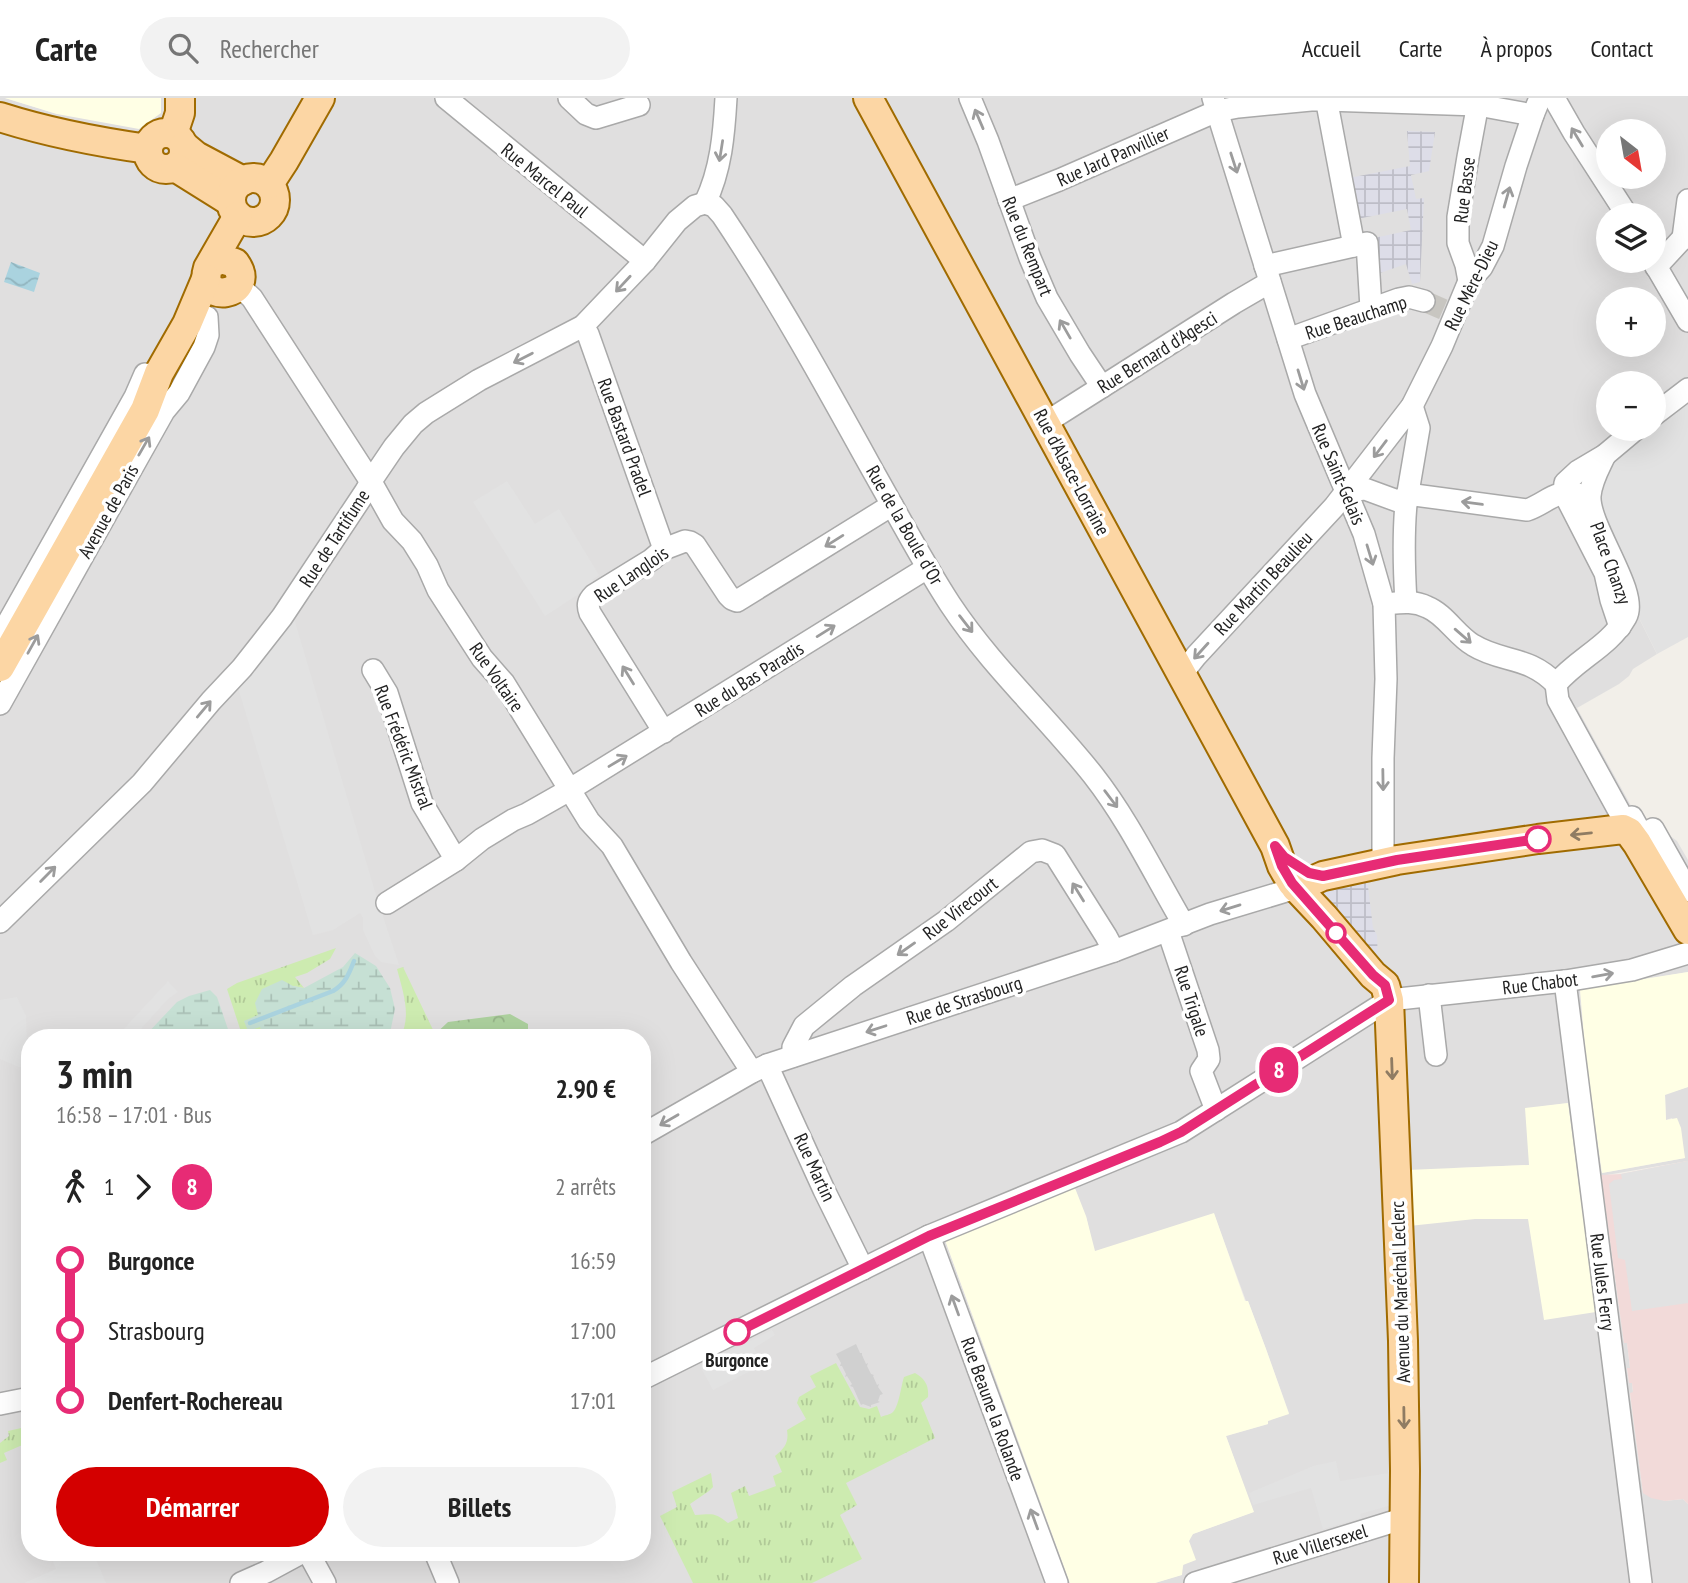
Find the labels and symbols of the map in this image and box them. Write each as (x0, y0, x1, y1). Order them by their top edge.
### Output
one-way arrow (972, 109, 985, 130)
north arrow (1596, 119, 1666, 189)
street label: Rue Jard Panvillier (1053, 120, 1174, 191)
one-way arrow (1570, 127, 1584, 147)
street label: Rue Marcel Paul (497, 138, 594, 223)
one-way arrow (714, 140, 727, 162)
one-way arrow (1228, 152, 1241, 174)
street label: Rue Basse (1448, 155, 1480, 224)
one-way arrow (1501, 187, 1514, 209)
street label: Rue du Rempart (997, 193, 1059, 300)
street label: Rue Mère-Dieu (1439, 236, 1503, 334)
one-way arrow (615, 275, 632, 292)
street label: Rue Beauchamp (1302, 289, 1410, 345)
street label: Rue Bernard d'Agesci (1093, 306, 1221, 398)
one-way arrow (1058, 319, 1072, 339)
one-way arrow (513, 352, 534, 366)
one-way arrow (1296, 369, 1308, 391)
street label: Rue Bastard Pradel (593, 375, 658, 500)
street label: Rue d'Alsace-Lorraine (1029, 405, 1115, 540)
street label: Rue Saint-Gelais (1307, 420, 1371, 528)
one-way arrow (138, 436, 152, 456)
one-way arrow (1372, 439, 1387, 458)
street label: Avenue de Paris (72, 460, 144, 562)
street label: Rue de la Boule d'Or (861, 461, 949, 590)
street label: Rue de Tartifume (294, 485, 375, 591)
one-way arrow (1461, 496, 1484, 509)
street label: Place Chanzy (1585, 519, 1637, 608)
street label: Rue Martin Beaulieu (1209, 526, 1317, 640)
one-way arrow (825, 534, 845, 548)
street label: Rue Langlois (589, 541, 673, 607)
one-way arrow (1365, 543, 1378, 565)
one-way arrow (958, 614, 973, 633)
one-way arrow (815, 623, 835, 637)
one-way arrow (1453, 629, 1471, 644)
one-way arrow (27, 634, 40, 655)
street label: Rue du Bas Paradis (690, 636, 808, 722)
street label: Rue Voltaire (464, 638, 530, 716)
one-way arrow (1193, 641, 1209, 659)
one-way arrow (621, 665, 635, 685)
street label: Rue Frédéric Mistral (369, 682, 439, 813)
one-way arrow (197, 701, 212, 719)
one-way arrow (607, 753, 627, 767)
one-way arrow (1377, 769, 1390, 792)
one-way arrow (1103, 789, 1118, 808)
unlabelled marker (1525, 826, 1551, 852)
one-way arrow (1570, 828, 1592, 841)
one-way arrow (40, 866, 57, 883)
street label: Rue Virecourt (918, 871, 1003, 945)
one-way arrow (1070, 883, 1084, 903)
one-way arrow (1220, 903, 1242, 915)
unlabelled marker (1326, 923, 1346, 943)
one-way arrow (897, 942, 916, 956)
street label: Rue Trigale (1169, 963, 1215, 1040)
street label: Rue Chabot (1501, 966, 1580, 1000)
one-way arrow (1591, 967, 1614, 981)
street label: Rue de Strasbourg (903, 970, 1025, 1030)
one-way arrow (865, 1023, 887, 1036)
line badge: 8 (1256, 1047, 1302, 1093)
one-way arrow (1385, 1057, 1398, 1080)
one-way arrow (659, 1113, 679, 1127)
street label: Rue Martin (789, 1129, 841, 1205)
street label: Avenue du Maréchal Leclerc (1385, 1200, 1415, 1383)
street label: Rue Jules Ferry (1585, 1232, 1621, 1333)
one-way arrow (948, 1295, 960, 1317)
marker: Burgonce (724, 1319, 750, 1345)
street label: Rue Beaune la Rolande (956, 1334, 1030, 1484)
place label: Burgonce (705, 1348, 769, 1372)
one-way arrow (1397, 1407, 1411, 1430)
one-way arrow (1026, 1508, 1039, 1530)
street label: Rue Villersexel (1270, 1518, 1371, 1570)

